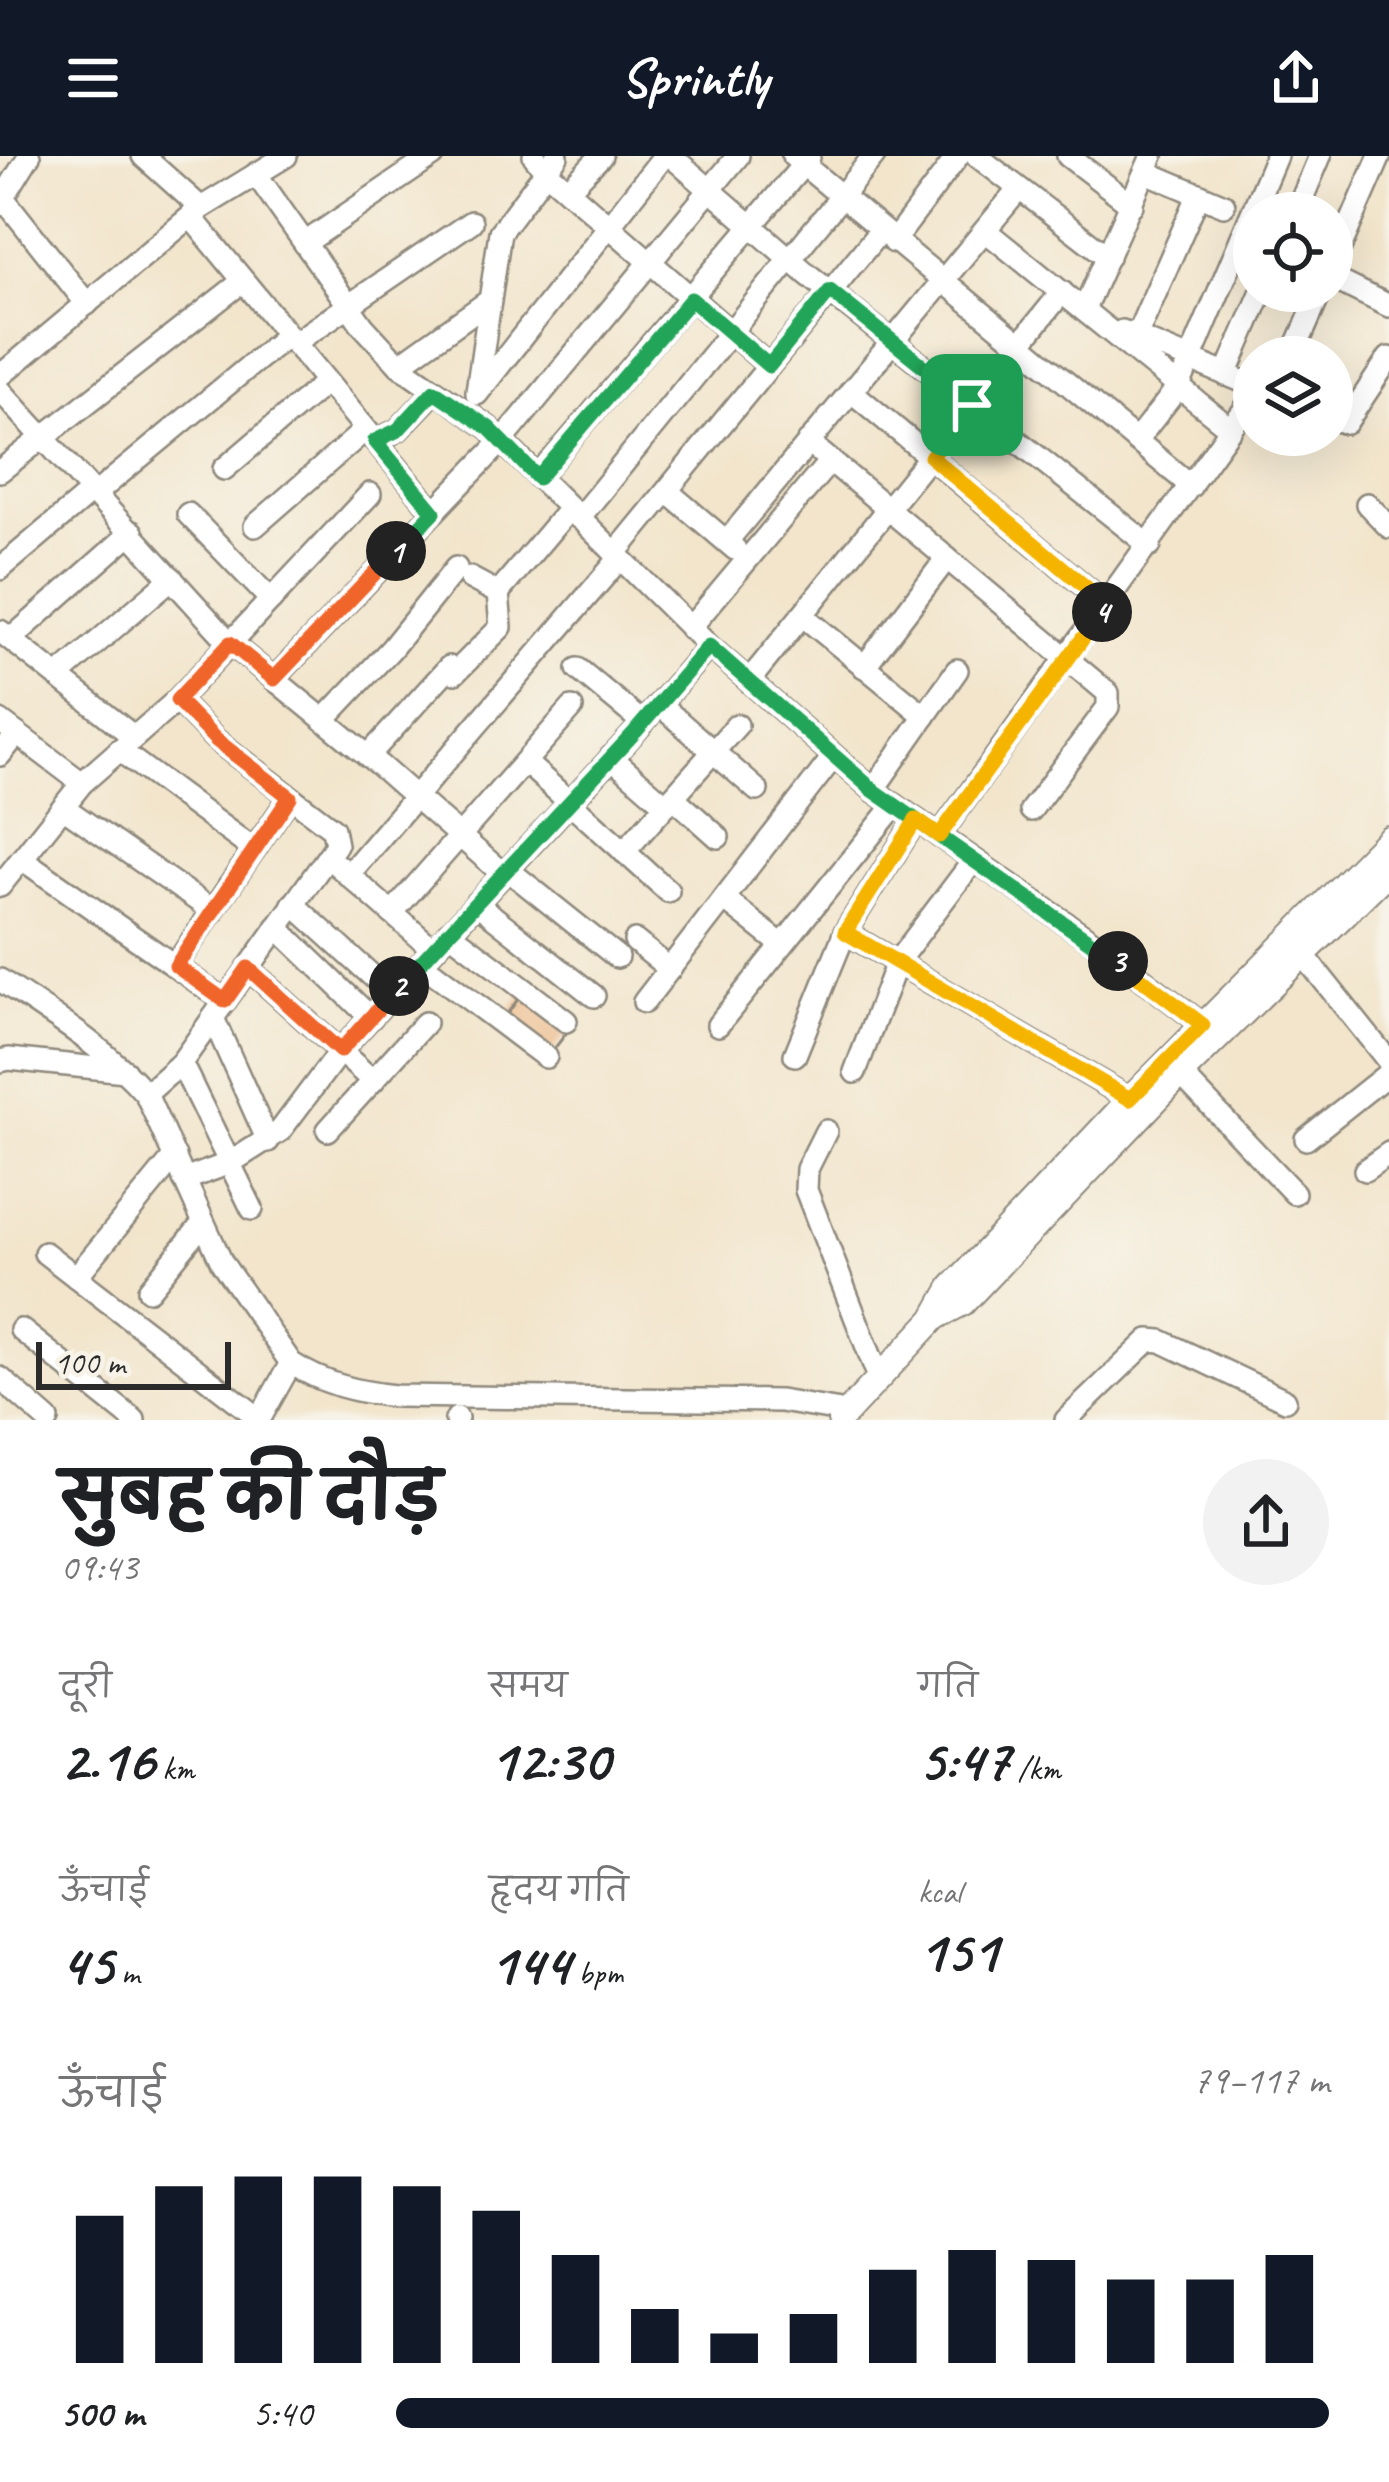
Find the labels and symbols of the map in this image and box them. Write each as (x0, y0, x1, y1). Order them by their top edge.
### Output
pin (921, 354, 1023, 456)
pin: 1 (366, 521, 426, 581)
pin: 4 (1072, 582, 1132, 642)
pin: 3 (1088, 931, 1148, 991)
pin: 2 (369, 956, 429, 1016)
scale bar (36, 1336, 231, 1389)

